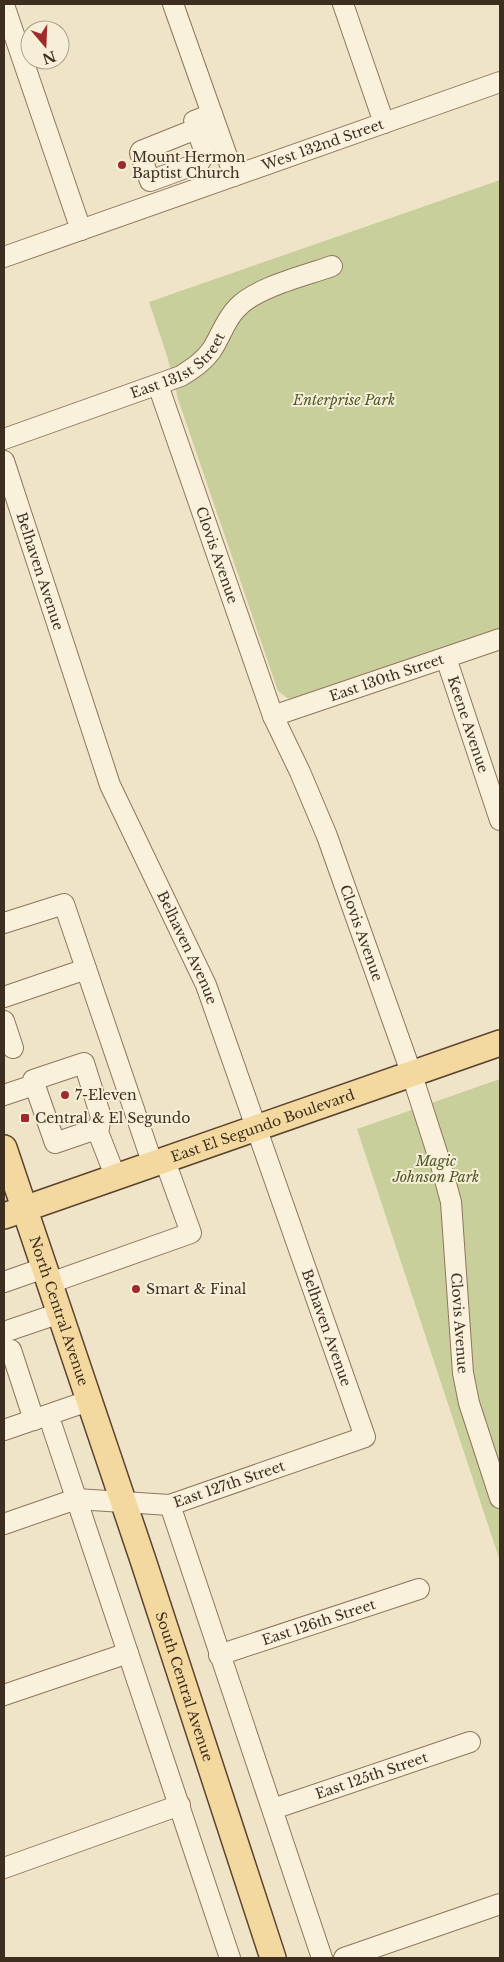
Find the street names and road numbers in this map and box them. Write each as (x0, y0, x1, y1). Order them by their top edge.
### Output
street label: West 132nd Street (258, 115, 387, 175)
street label: East 131st Street (128, 329, 229, 402)
street label: Clovis Avenue (192, 504, 242, 606)
street label: Belhaven Avenue (12, 510, 68, 633)
street label: East 130th Street (327, 649, 447, 705)
street label: Keene Avenue (444, 674, 493, 775)
street label: Clovis Avenue (336, 882, 387, 984)
street label: Belhaven Avenue (153, 888, 221, 1007)
street label: East El Segundo Boulevard (168, 1085, 358, 1166)
street label: North Central Avenue (25, 1234, 93, 1388)
street label: Belhaven Avenue (298, 1267, 355, 1389)
street label: Clovis Avenue (447, 1272, 472, 1374)
street label: East 127th Street (171, 1456, 288, 1511)
street label: East 126th Street (260, 1595, 379, 1649)
street label: South Central Avenue (151, 1609, 217, 1764)
street label: East 125th Street (313, 1748, 431, 1803)

